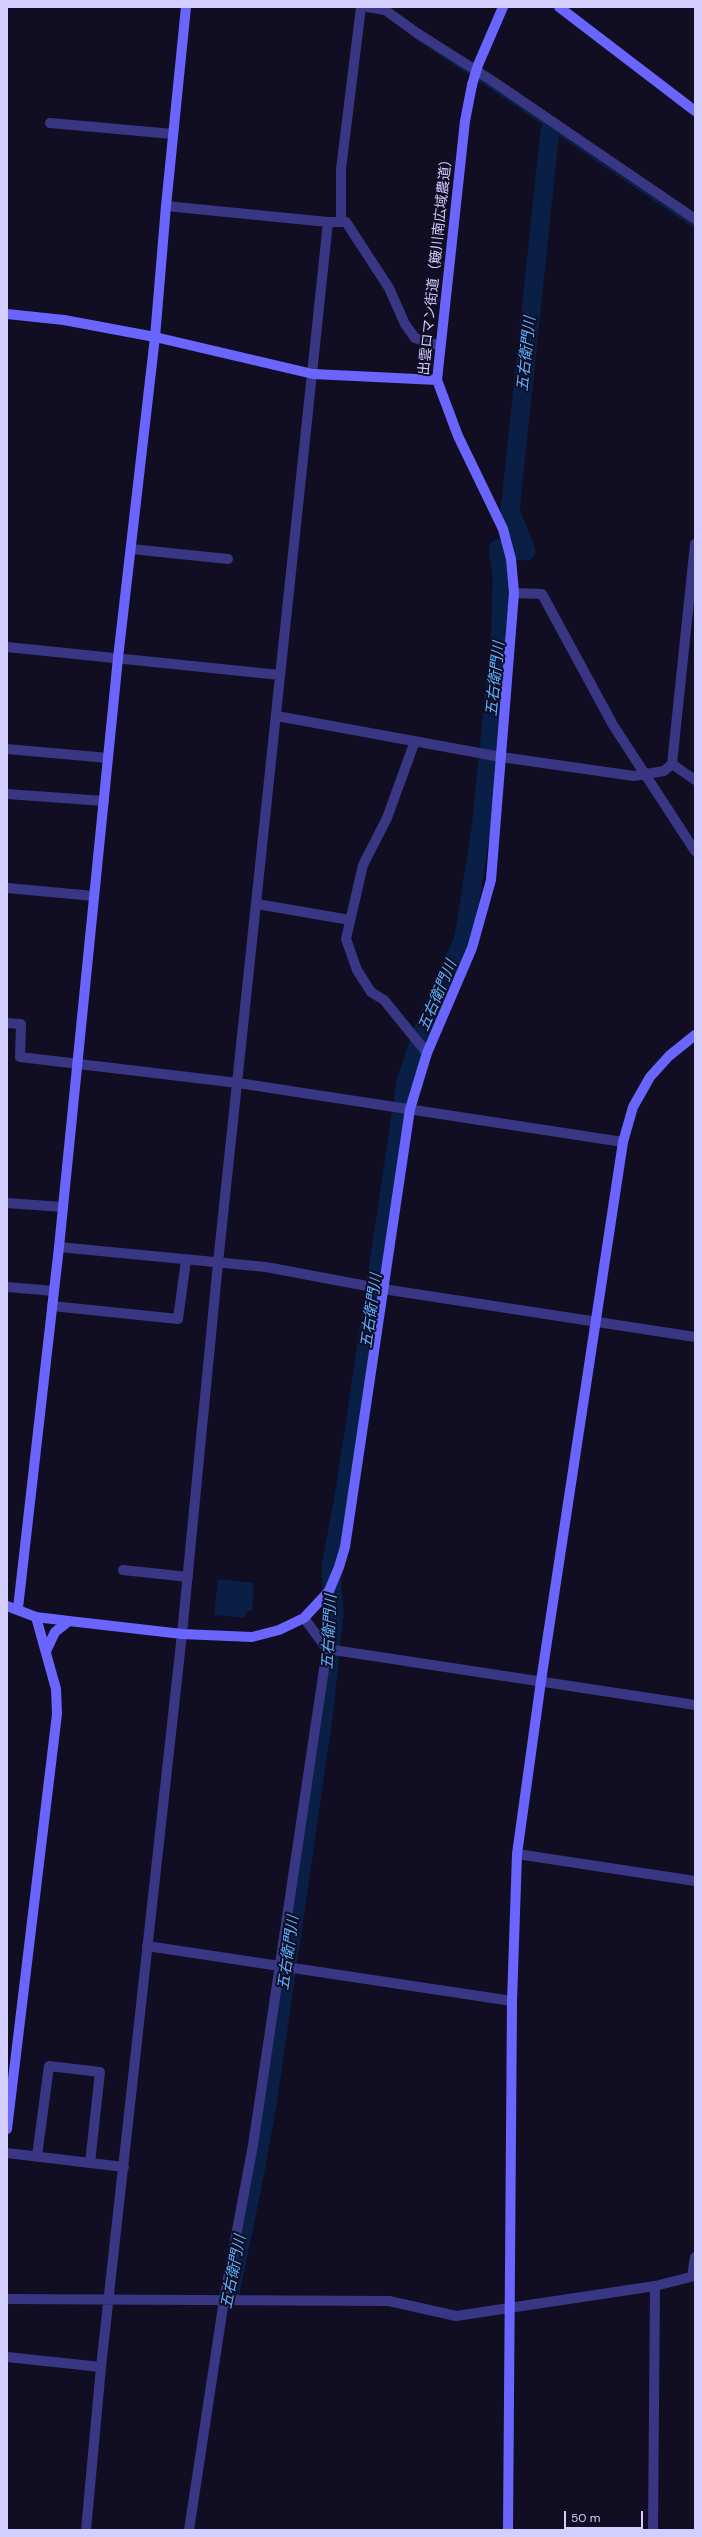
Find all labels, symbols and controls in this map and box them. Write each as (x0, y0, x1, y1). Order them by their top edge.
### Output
street label: 出雲ロマン街道（簸川南広域農道） (416, 152, 456, 376)
water label: 五右衛門川 (514, 316, 540, 392)
water label: 五右衛門川 (483, 641, 509, 717)
water label: 五右衛門川 (415, 958, 461, 1034)
water label: 五右衛門川 (358, 1273, 386, 1349)
water label: 五右衛門川 (319, 1594, 341, 1670)
water label: 五右衛門川 (275, 1915, 303, 1991)
water label: 五右衛門川 (218, 2233, 250, 2311)
scale bar (566, 2503, 645, 2529)
text: 50 m (571, 2510, 600, 2526)

